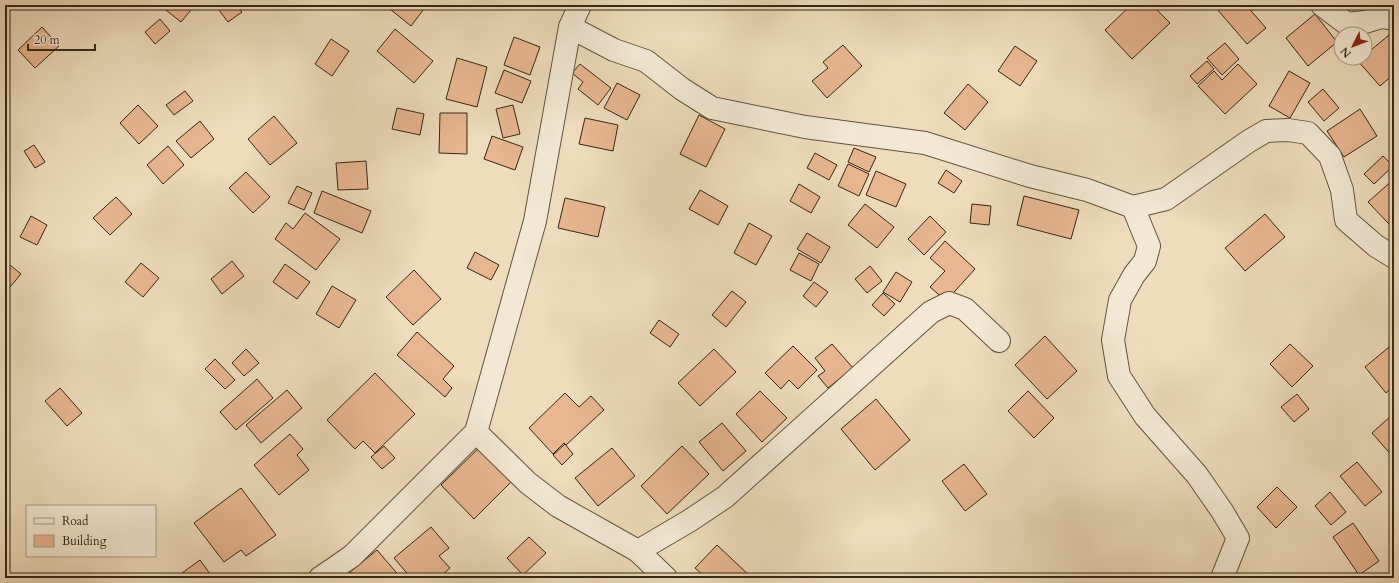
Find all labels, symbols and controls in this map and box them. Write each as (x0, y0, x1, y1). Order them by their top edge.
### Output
scale bar (28, 26, 95, 52)
north arrow (1333, 26, 1373, 66)
text: 20 m (34, 32, 61, 48)
text: N (1337, 43, 1355, 61)
legend (26, 505, 156, 557)
text: Road (62, 513, 89, 529)
text: Building (62, 533, 107, 549)

